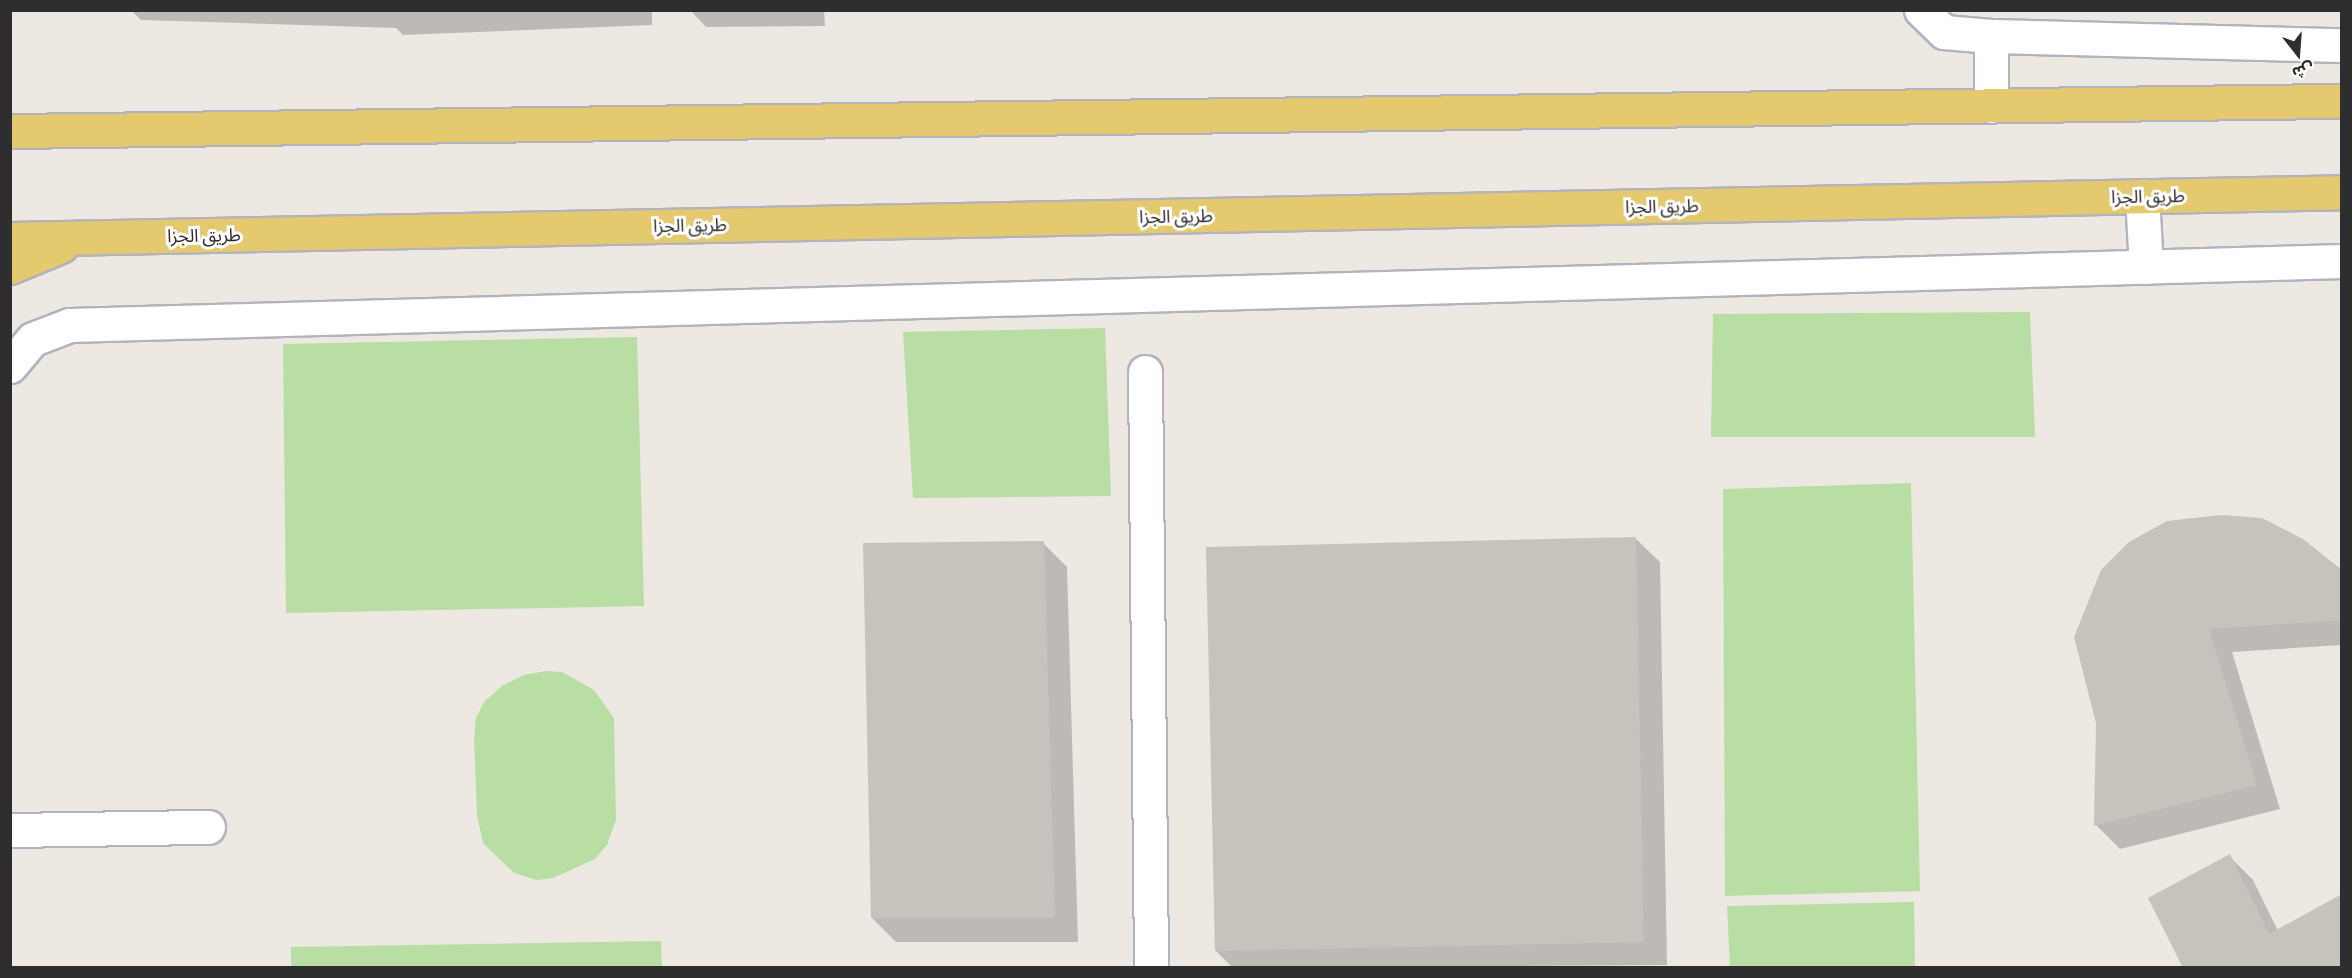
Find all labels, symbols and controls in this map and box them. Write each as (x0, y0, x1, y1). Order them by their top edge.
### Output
north arrow (2268, 24, 2328, 84)
text: ش (2290, 59, 2317, 84)
street label: طريق الجزا (2111, 185, 2185, 207)
street label: طريق الجزا (1625, 195, 1699, 217)
street label: طريق الجزا (1139, 205, 1213, 227)
street label: طريق الجزا (653, 214, 727, 236)
street label: طريق الجزا (167, 224, 241, 246)

